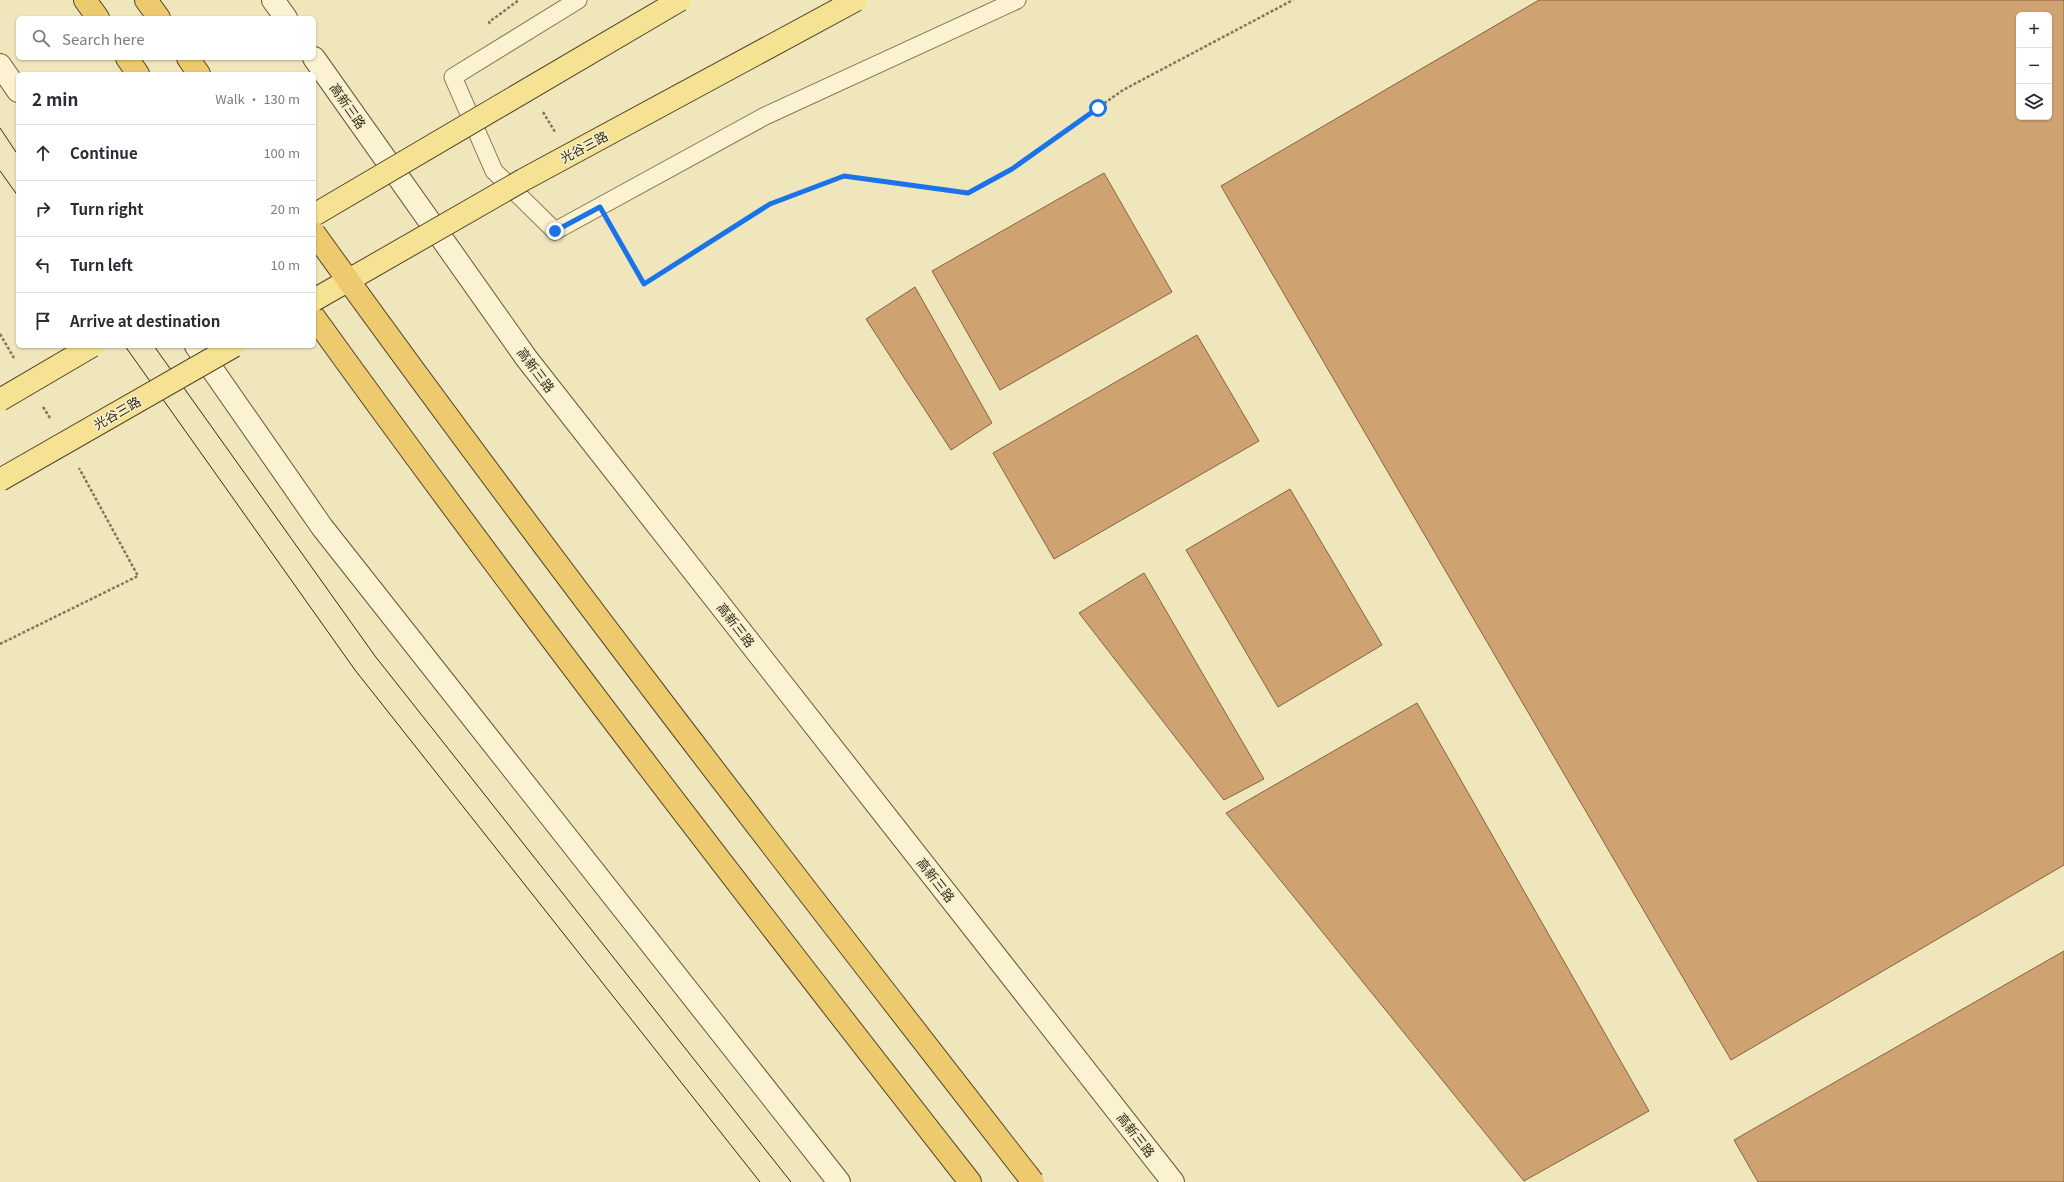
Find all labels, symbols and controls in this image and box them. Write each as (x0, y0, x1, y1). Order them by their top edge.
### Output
map controls (2016, 12, 2052, 120)
button: + (2016, 12, 2052, 48)
search box (16, 16, 316, 60)
icon: search (30, 27, 52, 49)
text: Search here (62, 28, 144, 49)
button: − (2016, 48, 2052, 84)
street label: 高新三路 (326, 79, 371, 132)
button: layers (2016, 84, 2052, 120)
text: 2 min (32, 86, 78, 111)
text: Walk · 130 m (215, 89, 300, 108)
route start (1089, 99, 1107, 117)
street label: 光谷三路 (556, 126, 611, 167)
icon: ahead (32, 142, 54, 164)
text: Continue (70, 142, 138, 163)
text: 100 m (263, 143, 300, 162)
icon: right (32, 198, 54, 220)
text: Turn right (70, 198, 144, 219)
text: 20 m (271, 199, 300, 218)
route end (546, 222, 564, 240)
icon: left (32, 254, 54, 276)
text: Turn left (70, 254, 133, 275)
text: 10 m (271, 255, 300, 274)
icon: arrive (32, 310, 54, 332)
text: Arrive at destination (70, 310, 220, 331)
street label: 高新三路 (513, 343, 560, 396)
street label: 光谷三路 (89, 391, 144, 434)
street label: 高新三路 (713, 598, 760, 651)
street label: 高新三路 (913, 853, 960, 906)
street label: 高新三路 (1113, 1108, 1160, 1161)

